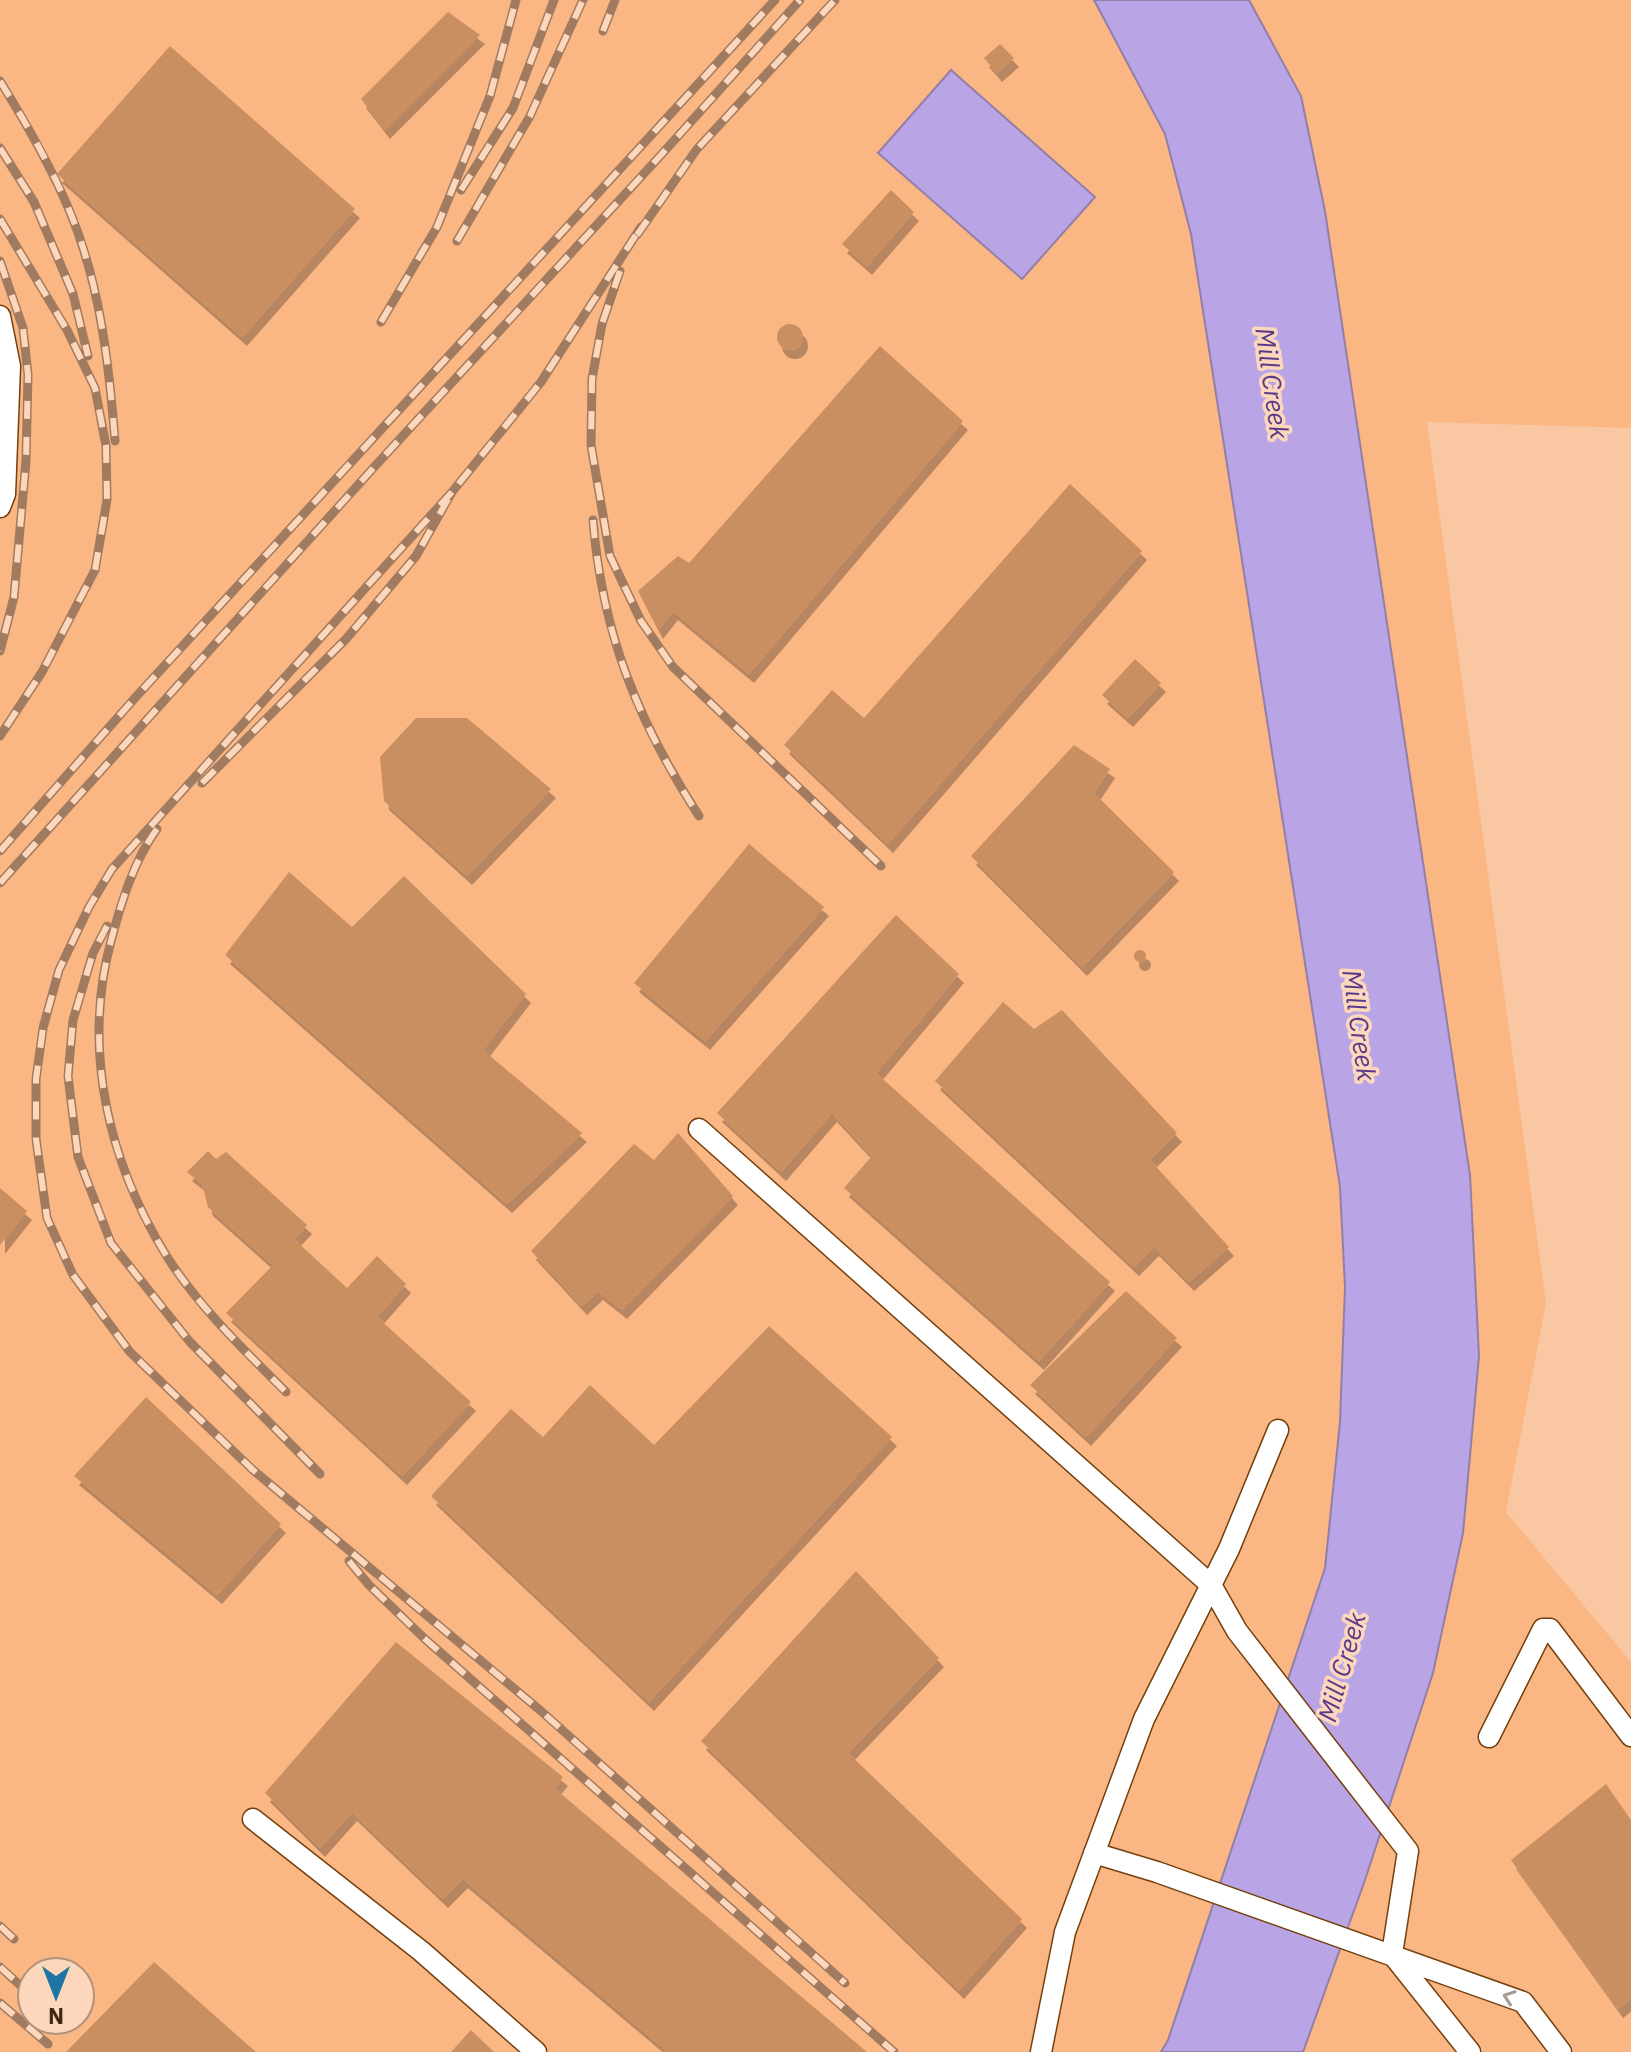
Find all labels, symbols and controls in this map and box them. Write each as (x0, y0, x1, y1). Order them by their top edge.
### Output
water label: Mill Creek (1248, 325, 1298, 441)
water label: Mill Creek (1335, 967, 1385, 1083)
water label: Mill Creek (1309, 1608, 1373, 1726)
north arrow (16, 1956, 96, 2036)
one-way arrow (1503, 1990, 1517, 2006)
text: N (48, 2002, 64, 2031)

